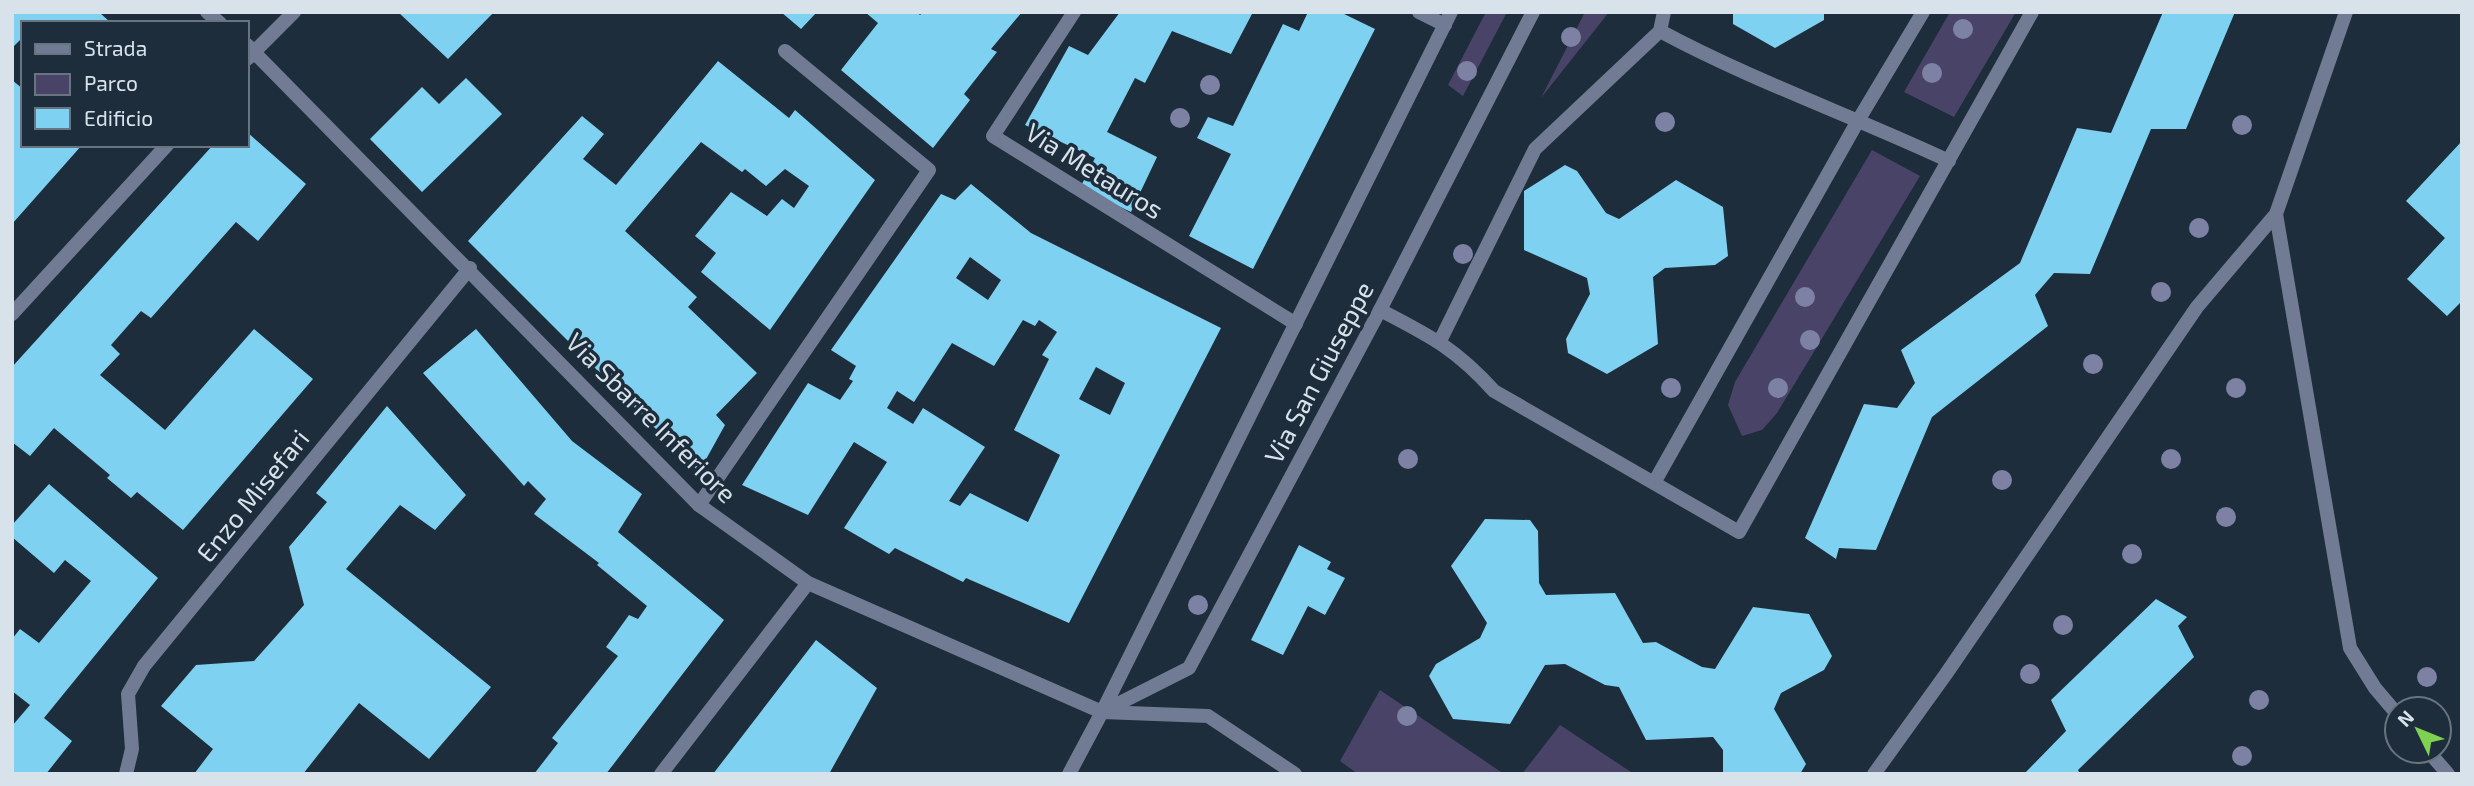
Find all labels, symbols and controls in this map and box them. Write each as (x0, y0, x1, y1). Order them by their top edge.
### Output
legend (21, 21, 248, 147)
text: Strada (84, 35, 147, 60)
text: Parco (84, 70, 138, 95)
text: Edificio (84, 105, 153, 130)
street label: Via Metauros (1021, 115, 1169, 225)
street label: Via San Giuseppe (1257, 276, 1379, 468)
street label: Via Sbarre Inferiore (561, 326, 743, 508)
street label: Enzo Misefari (189, 423, 315, 567)
north arrow (2383, 695, 2453, 765)
text: N (2392, 705, 2418, 731)

